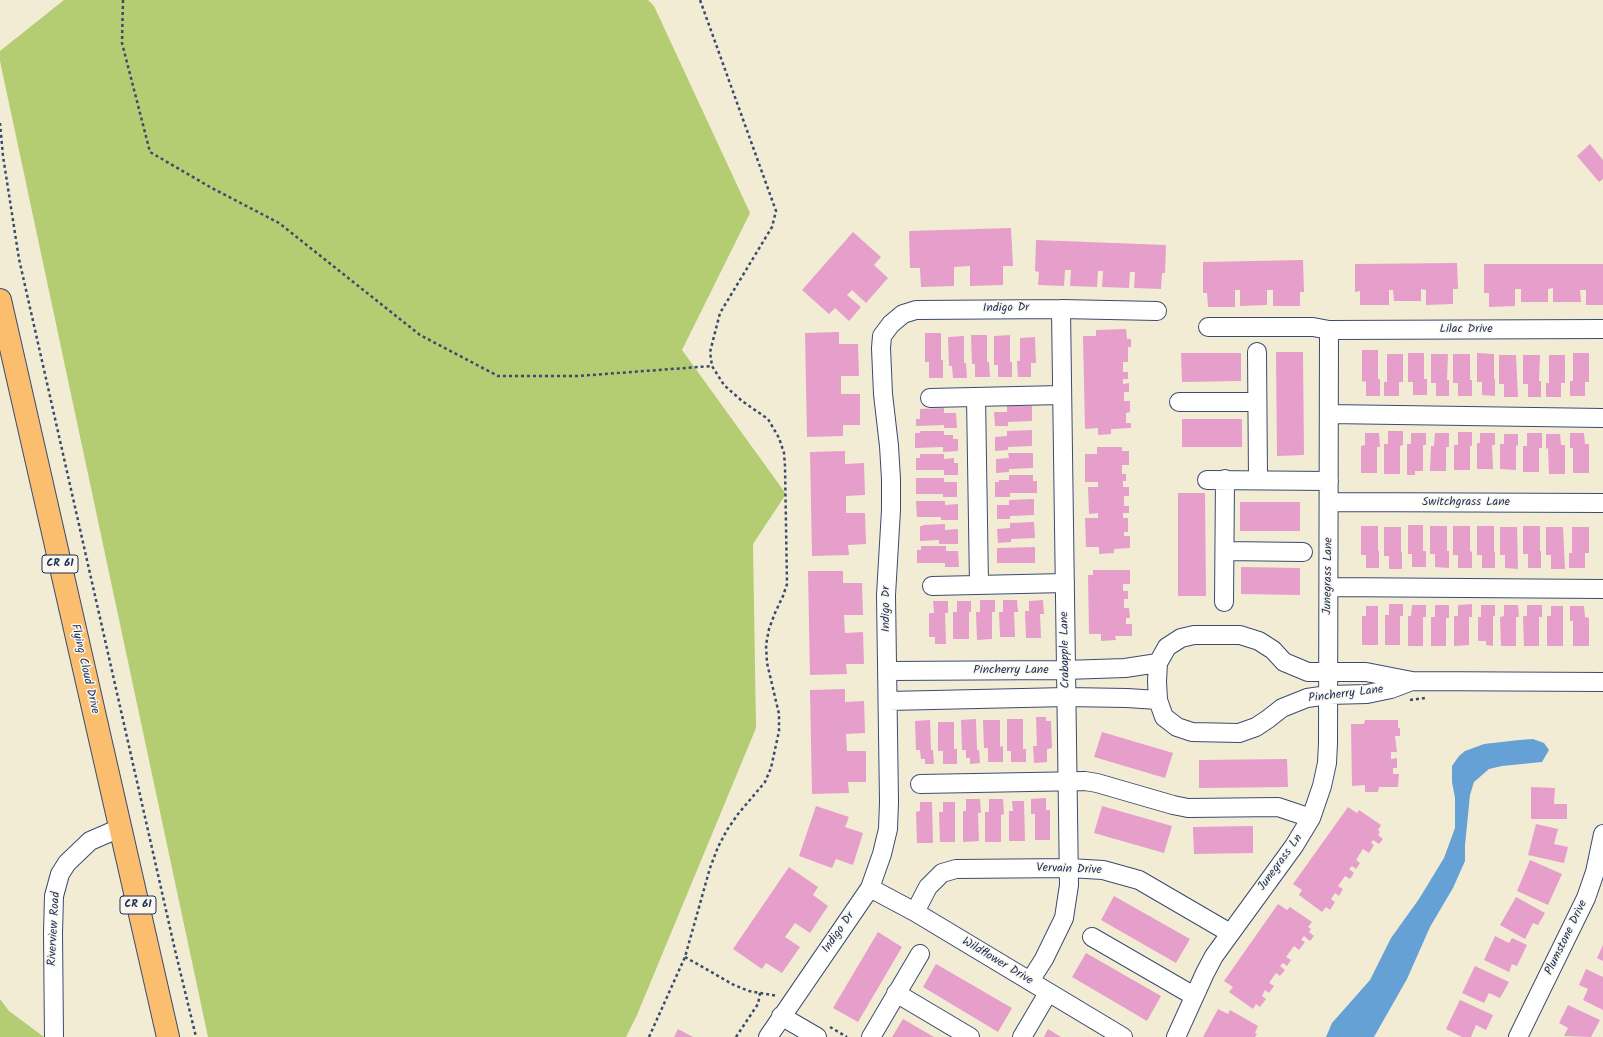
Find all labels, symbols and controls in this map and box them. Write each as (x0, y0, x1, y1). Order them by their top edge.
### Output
street label: Indigo Dr (983, 301, 1029, 317)
street label: Lilac Drive (1439, 323, 1493, 337)
street label: Switchgrass Lane (1422, 496, 1510, 510)
street label: Junegrass Lane (1321, 537, 1337, 615)
road number: CR 61 (42, 555, 78, 573)
street label: Indigo Dr (880, 586, 894, 632)
street label: Crabapple Lane (1058, 611, 1074, 689)
street label: Flying Cloud Drive (67, 623, 101, 715)
street label: Pincherry Lane (973, 664, 1049, 678)
street label: Pincherry Lane (1308, 683, 1384, 707)
street label: Junegrass Ln (1256, 832, 1306, 894)
street label: Vervain Drive (1036, 862, 1102, 878)
street label: Riverview Road (46, 891, 64, 967)
road number: CR 61 (120, 896, 156, 914)
street label: Plumstone Drive (1543, 898, 1591, 978)
street label: Indigo Dr (820, 910, 858, 956)
street label: Wildflower Drive (959, 935, 1035, 989)

